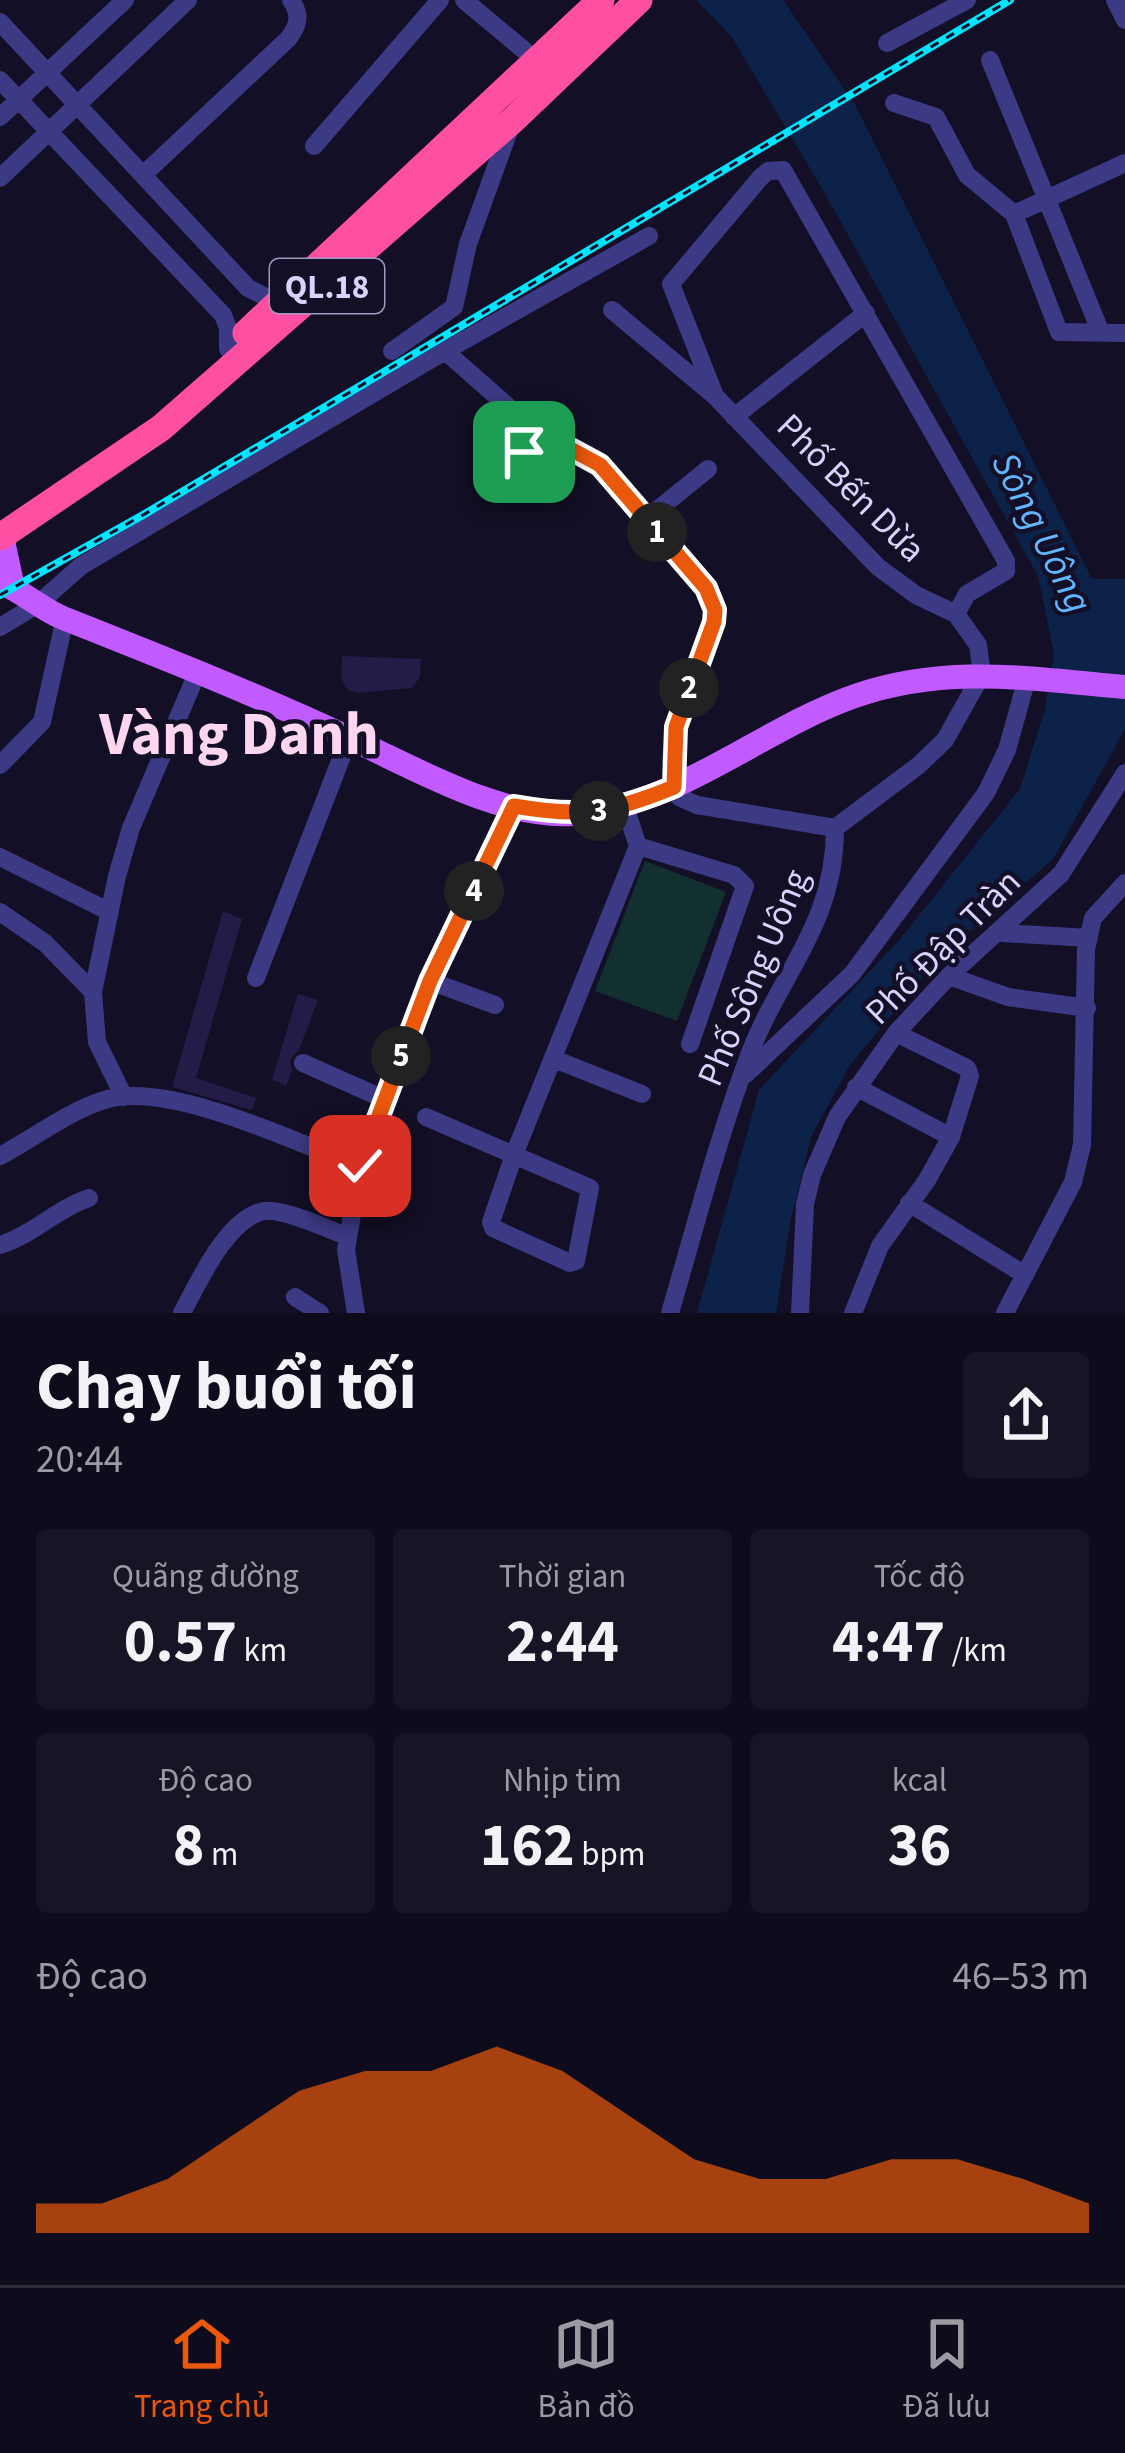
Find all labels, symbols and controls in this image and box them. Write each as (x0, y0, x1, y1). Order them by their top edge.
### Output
road number: QL.18 (270, 259, 384, 313)
pin (473, 401, 575, 503)
street label: Phố Bến Dừa (765, 402, 937, 574)
icon: arrive (491, 419, 557, 485)
water label: Sông Uông (977, 443, 1106, 623)
pin: 1 (627, 502, 687, 562)
text: 1 (648, 508, 666, 555)
pin: 2 (659, 658, 719, 718)
text: 2 (680, 664, 698, 711)
district label: Vàng Danh (98, 693, 379, 778)
pin: 3 (569, 781, 629, 841)
text: 3 (590, 787, 608, 834)
street label: Phố Đập Tràn (854, 858, 1032, 1036)
pin: 4 (444, 861, 504, 921)
street label: Phố Sông Uông (685, 861, 822, 1094)
text: 4 (465, 867, 483, 914)
pin: 5 (371, 1026, 431, 1086)
text: 5 (392, 1032, 410, 1079)
pin (309, 1115, 411, 1217)
icon: check (327, 1133, 393, 1199)
text: Chạy buổi tối (36, 1340, 417, 1434)
button: share (963, 1352, 1089, 1478)
text: 20:44 (36, 1432, 123, 1488)
text: Quãng đường (112, 1553, 299, 1600)
text: Thời gian (499, 1553, 626, 1600)
text: Tốc độ (874, 1553, 965, 1600)
text: 0.57 (124, 1600, 237, 1685)
text: 2:44 (506, 1600, 619, 1685)
text: 4:47 (832, 1600, 945, 1685)
text: km (237, 1627, 287, 1674)
text: /km (945, 1627, 1007, 1674)
text: Độ cao (158, 1757, 253, 1804)
text: Nhịp tim (503, 1757, 622, 1804)
text: kcal (892, 1757, 947, 1804)
text: 8 (173, 1804, 204, 1889)
text: 162 (480, 1804, 575, 1889)
text: 36 (888, 1804, 951, 1889)
text: m (204, 1831, 238, 1878)
text: bpm (575, 1831, 645, 1878)
text: Độ cao (36, 1949, 148, 2005)
text: 46–53 m (953, 1949, 1089, 2005)
tab: Trang chủ (134, 2311, 270, 2430)
tab: Bản đồ (538, 2311, 635, 2430)
tab: Đã lưu (903, 2311, 991, 2430)

